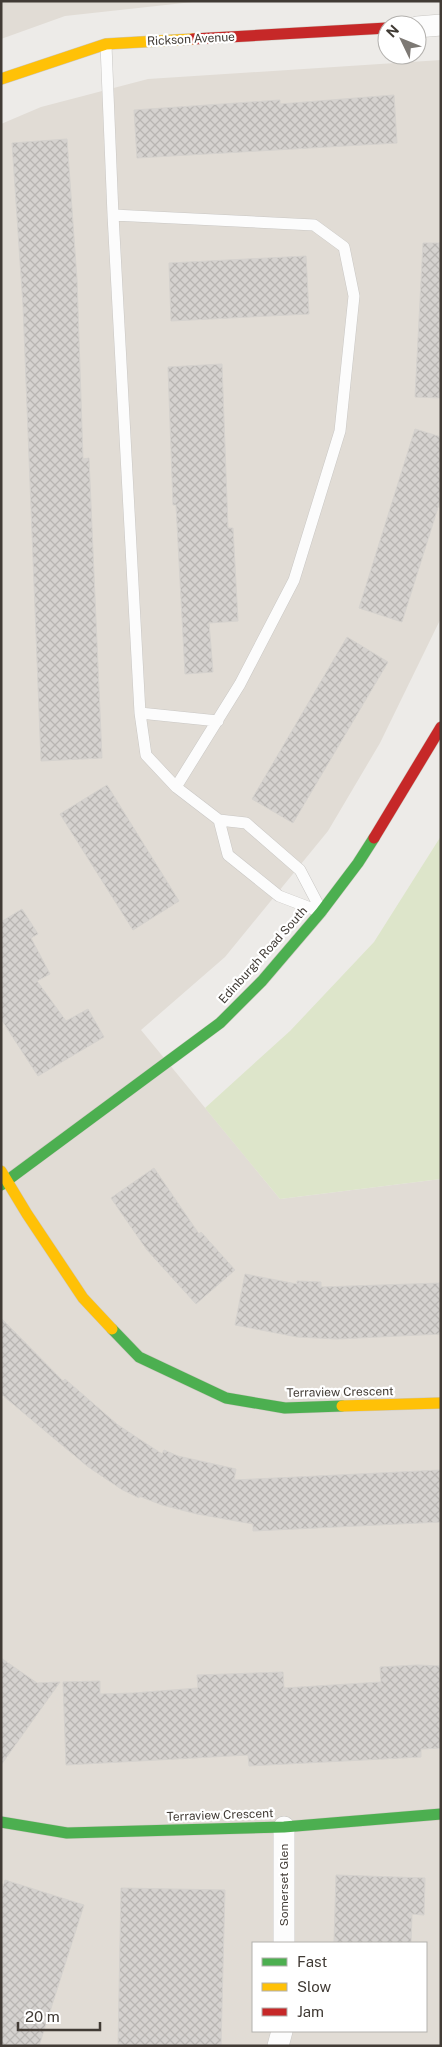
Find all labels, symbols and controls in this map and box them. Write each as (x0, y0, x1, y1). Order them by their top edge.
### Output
north arrow (377, 15, 427, 65)
text: N (383, 22, 402, 41)
street label: Rickson Avenue (147, 30, 235, 48)
street label: Edinburgh Road South (216, 904, 310, 1006)
street label: Terraview Crescent (286, 1384, 394, 1400)
street label: Terraview Crescent (166, 1806, 274, 1824)
street label: Somerset Glen (277, 1844, 291, 1926)
legend (252, 1942, 427, 2032)
text: Fast (297, 1953, 327, 1970)
text: Slow (297, 1978, 332, 1995)
scale bar (18, 2000, 100, 2032)
text: Jam (297, 2003, 324, 2020)
text: 20 m (25, 2008, 60, 2025)

